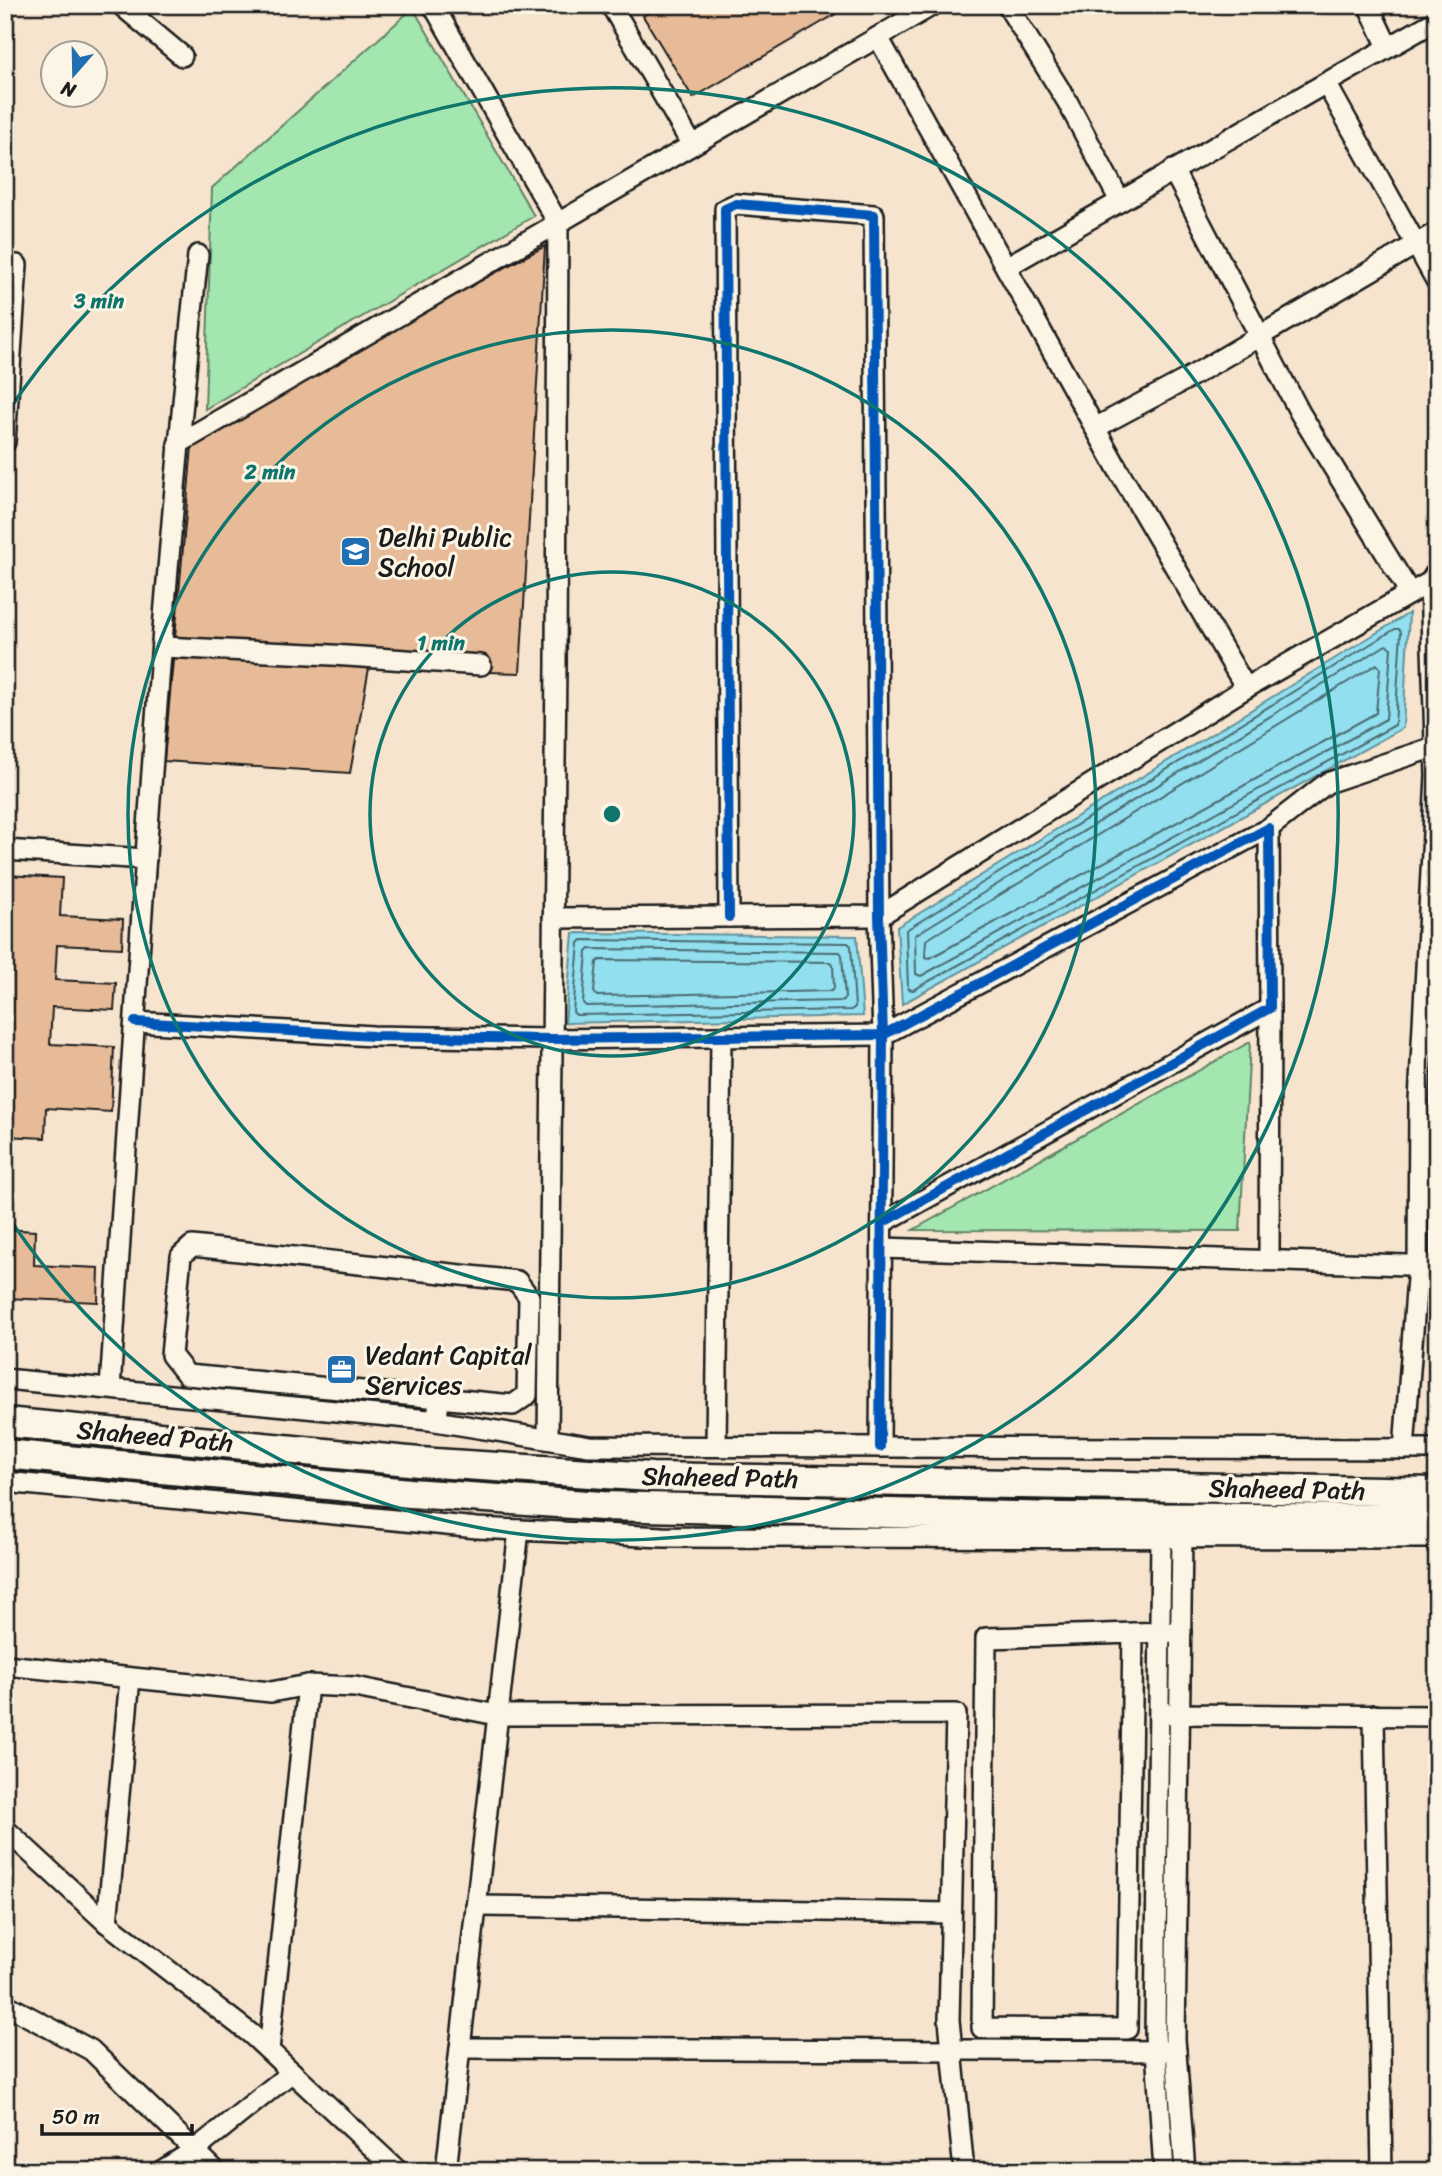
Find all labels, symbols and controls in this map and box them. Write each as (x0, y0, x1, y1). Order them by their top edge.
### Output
north arrow (38, 38, 108, 108)
text: N (56, 71, 81, 108)
text: 3 min (73, 282, 125, 320)
text: 2 min (244, 453, 296, 491)
place label: Delhi Public School (378, 514, 513, 590)
school or university icon: Delhi Public School (338, 535, 372, 569)
text: 1 min (417, 624, 466, 662)
centre of rings (600, 802, 624, 826)
place label: Vedant Capital Services (365, 1332, 532, 1408)
office icon: Vedant Capital Services (325, 1353, 359, 1387)
street label: Shaheed Path (75, 1406, 235, 1466)
street label: Shaheed Path (641, 1453, 799, 1501)
street label: Shaheed Path (1208, 1465, 1366, 1513)
scale bar (42, 2092, 192, 2136)
text: 50 m (52, 2098, 100, 2136)

